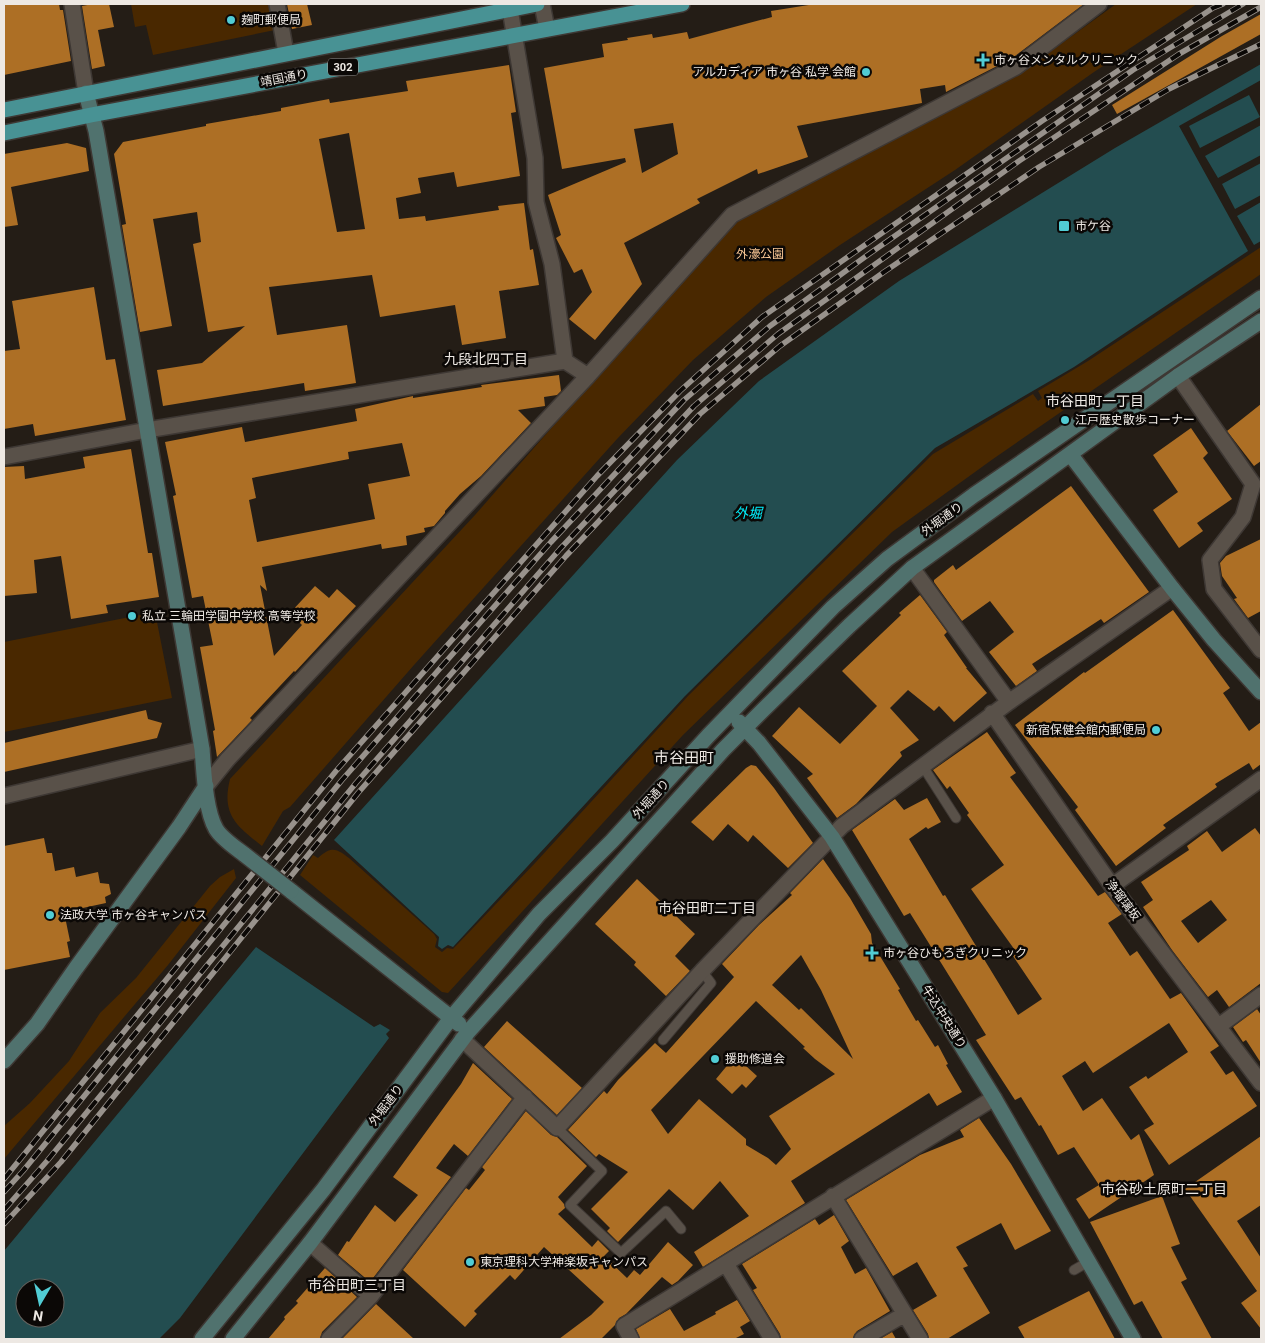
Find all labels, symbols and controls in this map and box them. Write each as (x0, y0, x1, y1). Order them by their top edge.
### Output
place label: 麹町郵便局 (241, 13, 301, 27)
marker: 麹町郵便局 (225, 14, 237, 26)
marker: 市ヶ谷メンタルクリニック (976, 53, 990, 67)
place label: 市ヶ谷メンタルクリニック (994, 53, 1138, 67)
road number: 302 (328, 58, 358, 76)
place label: アルカディア 市ヶ谷 私学 会館 (692, 65, 856, 79)
marker: アルカディア 市ヶ谷 私学 会館 (860, 66, 872, 78)
street label: 靖国通り (259, 67, 309, 89)
marker: 市ケ谷 (1057, 219, 1071, 233)
place label: 市ケ谷 (1075, 219, 1111, 233)
park label: 外濠公園 (736, 247, 784, 261)
district label: 九段北四丁目 (444, 351, 528, 367)
district label: 市谷田町一丁目 (1046, 393, 1144, 409)
place label: 江戸歴史散歩コーナー (1075, 413, 1195, 427)
marker: 江戸歴史散歩コーナー (1059, 414, 1071, 426)
street label: 外堀通り (918, 499, 966, 539)
water label: 外堀 (734, 505, 764, 521)
place label: 私立 三輪田学園中学校 高等学校 (142, 609, 316, 623)
marker: 私立 三輪田学園中学校 高等学校 (126, 610, 138, 622)
place label: 新宿保健会館内郵便局 (1026, 723, 1146, 737)
marker: 新宿保健会館内郵便局 (1150, 724, 1162, 736)
district label: 市谷田町 (654, 749, 714, 767)
street label: 外堀通り (630, 776, 672, 822)
street label: 浄瑠璃坂 (1103, 877, 1143, 923)
district label: 市谷田町二丁目 (658, 900, 756, 916)
place label: 法政大学 市ヶ谷キャンパス (60, 908, 207, 922)
marker: 法政大学 市ヶ谷キャンパス (44, 909, 56, 921)
marker: 市ヶ谷ひもろぎクリニック (865, 946, 879, 960)
place label: 市ヶ谷ひもろぎクリニック (883, 946, 1027, 960)
street label: 牛込中央通り (919, 983, 969, 1051)
place label: 援助修道会 (725, 1052, 785, 1066)
marker: 援助修道会 (709, 1053, 721, 1065)
street label: 外堀通り (366, 1082, 406, 1128)
district label: 市谷砂土原町二丁目 (1101, 1181, 1227, 1197)
place label: 東京理科大学神楽坂キャンパス (480, 1255, 648, 1269)
marker: 東京理科大学神楽坂キャンパス (464, 1256, 476, 1268)
district label: 市谷田町三丁目 (308, 1277, 406, 1293)
north arrow (15, 1278, 65, 1328)
text: N (32, 1307, 44, 1325)

